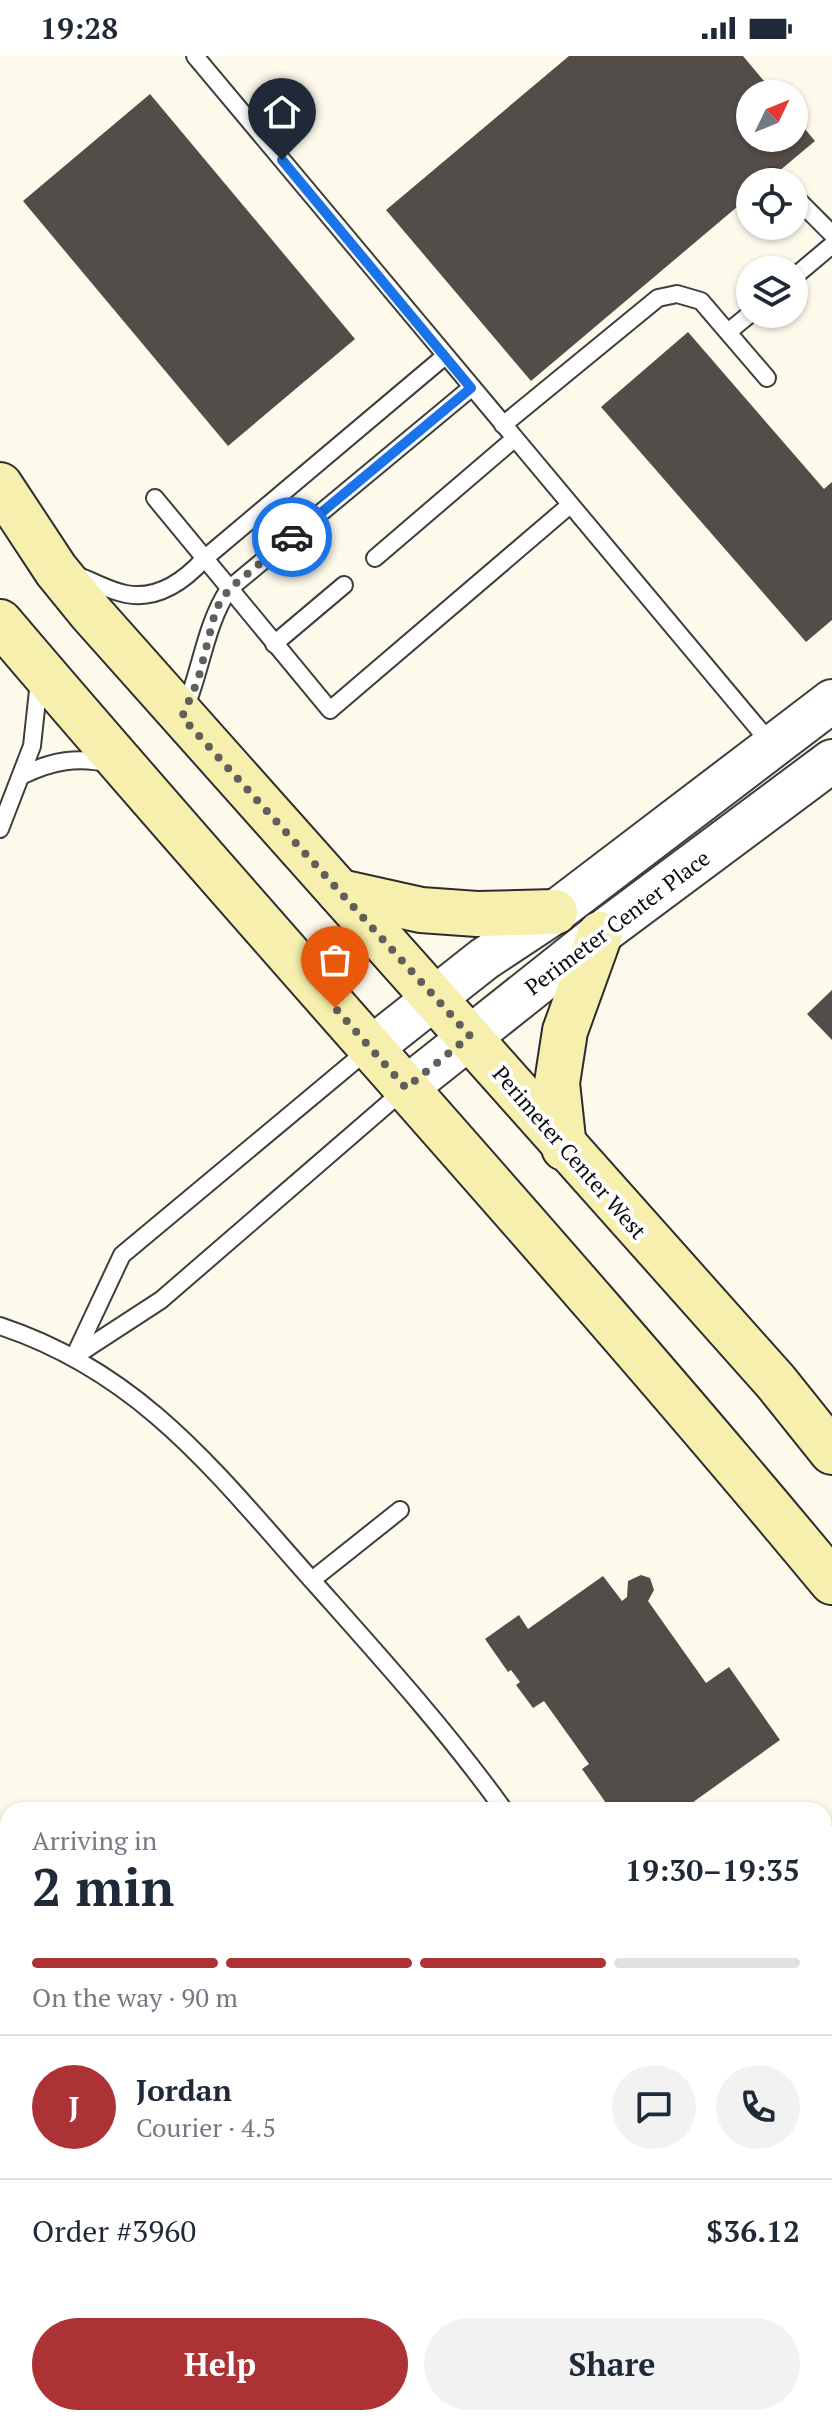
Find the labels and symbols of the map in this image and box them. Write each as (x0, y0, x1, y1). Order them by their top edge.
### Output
pin (248, 78, 316, 160)
north arrow (736, 80, 808, 152)
courier (252, 497, 332, 577)
street label: Perimeter Center Place (519, 843, 715, 1001)
pin (301, 926, 369, 1008)
street label: Perimeter Center West (487, 1059, 653, 1245)

